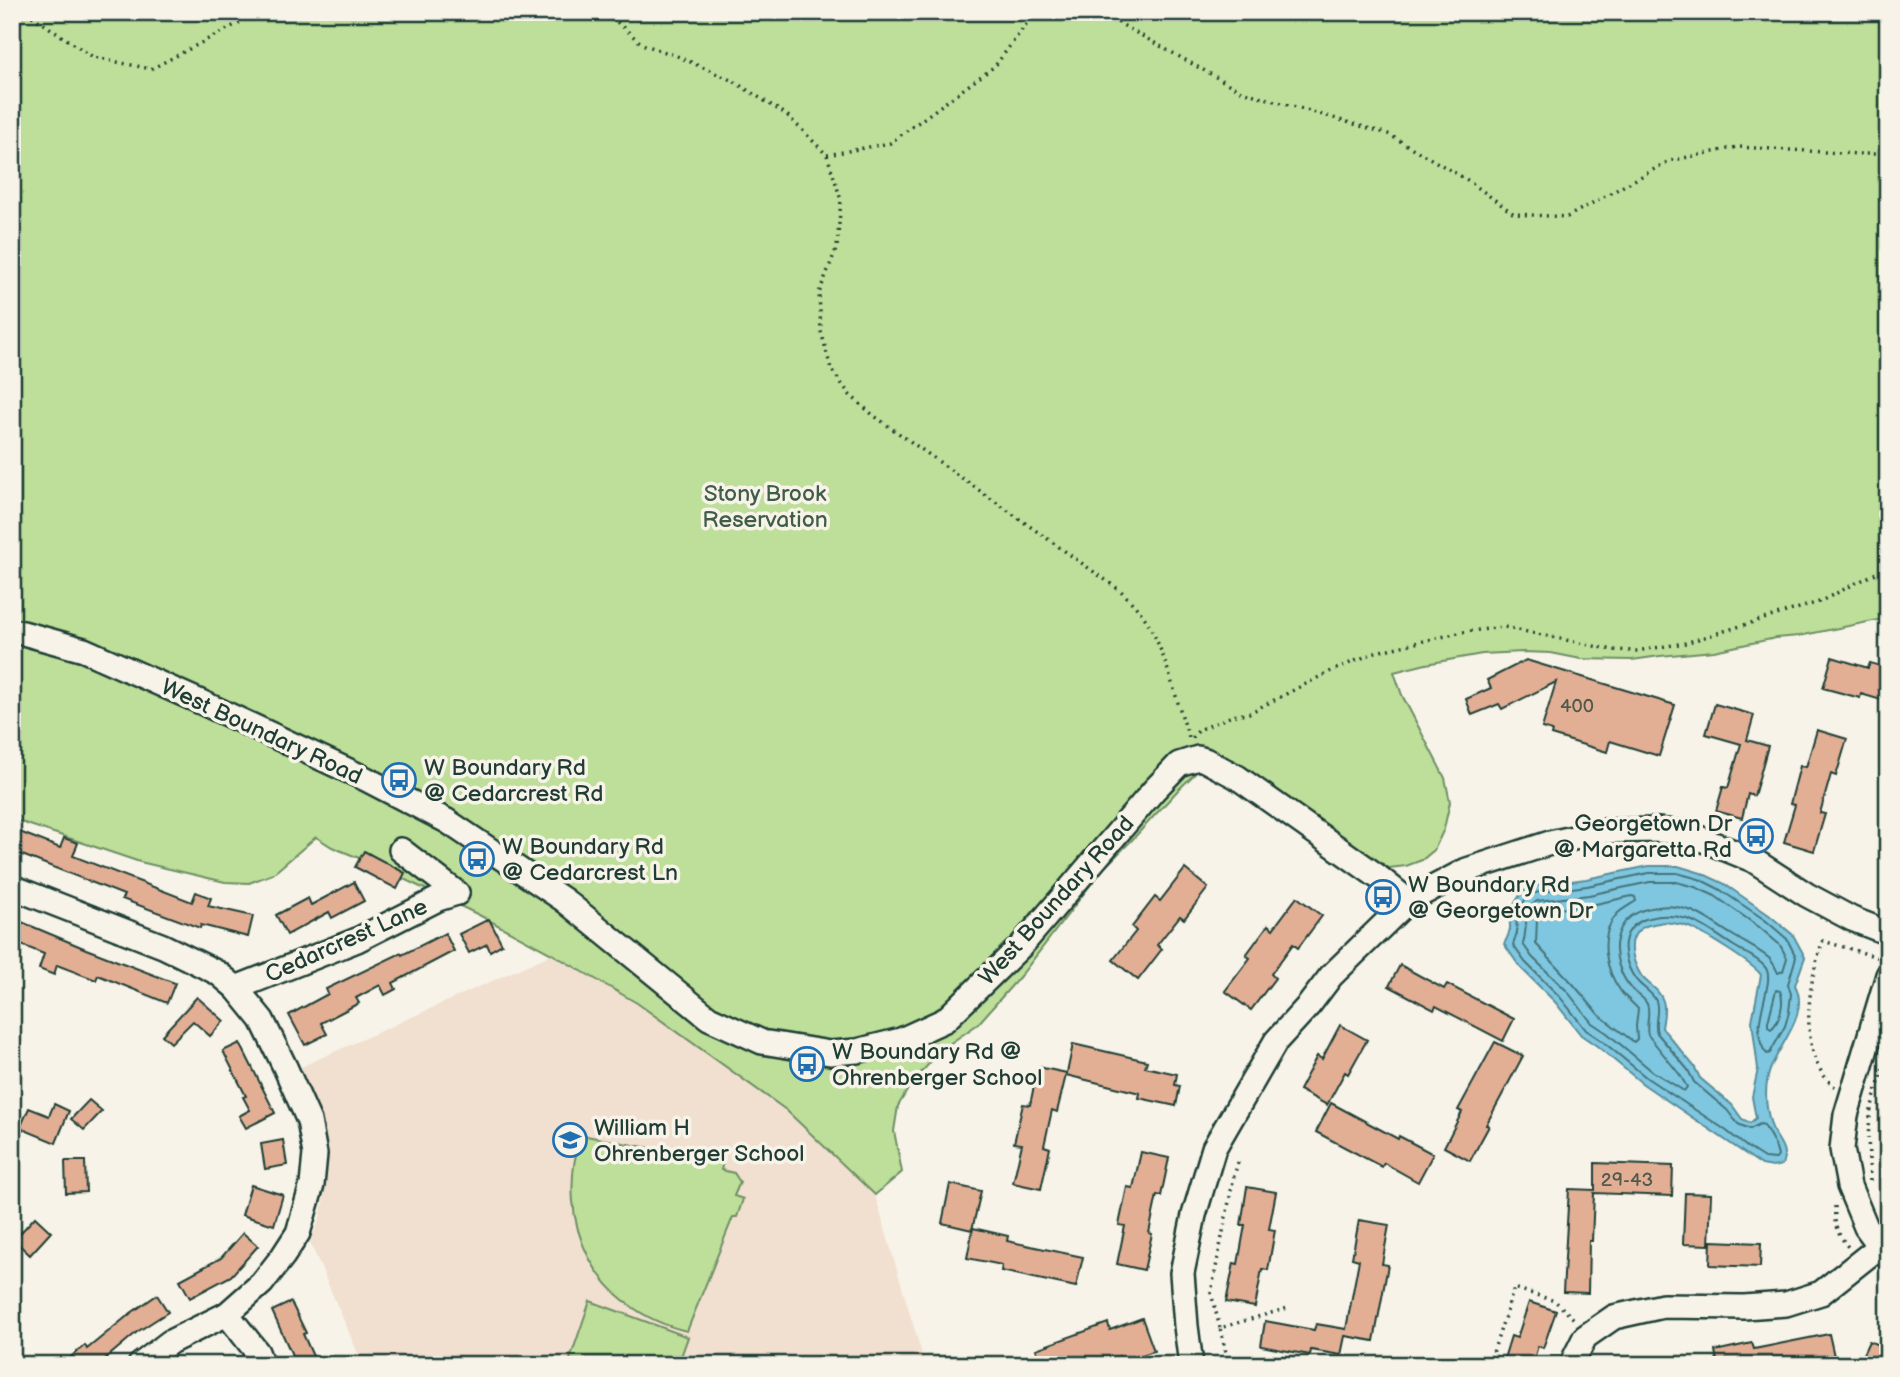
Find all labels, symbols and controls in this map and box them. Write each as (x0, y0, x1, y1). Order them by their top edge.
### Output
park label: Stony Brook Reservation (702, 480, 828, 534)
street label: West Boundary Road (157, 673, 367, 791)
house number: 400 (1560, 695, 1594, 718)
place label: W Boundary Rd @ Cedarcrest Rd (424, 754, 603, 808)
bus stop icon: W Boundary Rd @ Cedarcrest Rd (380, 761, 418, 799)
street label: West Boundary Road (973, 810, 1140, 991)
place label: Georgetown Dr @ Margaretta Rd (1554, 810, 1733, 864)
bus stop icon: Georgetown Dr @ Margaretta Rd (1737, 817, 1775, 855)
place label: W Boundary Rd @ Cedarcrest Ln (502, 833, 678, 887)
bus stop icon: W Boundary Rd @ Cedarcrest Ln (458, 840, 496, 878)
place label: W Boundary Rd @ Georgetown Dr (1408, 871, 1594, 925)
bus stop icon: W Boundary Rd @ Georgetown Dr (1364, 878, 1402, 916)
street label: Cedarcrest Lane (261, 893, 432, 989)
place label: W Boundary Rd @ Ohrenberger School (832, 1038, 1042, 1092)
bus stop icon: W Boundary Rd @ Ohrenberger School (788, 1045, 826, 1083)
place label: William H Ohrenberger School (594, 1114, 804, 1168)
school or university icon: William H Ohrenberger School (551, 1121, 589, 1159)
house number: 29-43 (1601, 1169, 1653, 1192)

